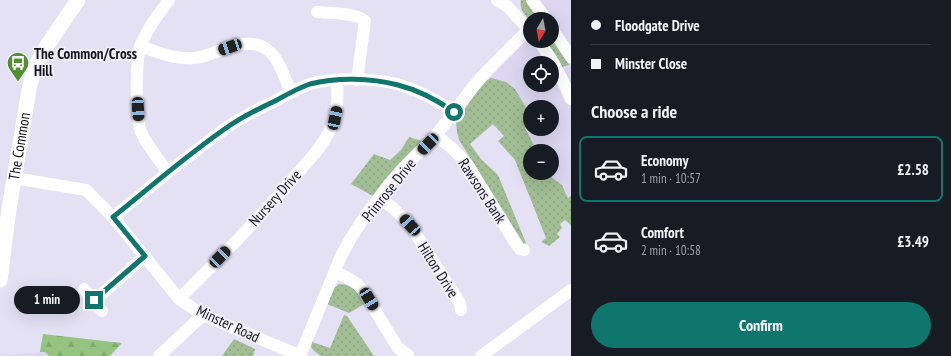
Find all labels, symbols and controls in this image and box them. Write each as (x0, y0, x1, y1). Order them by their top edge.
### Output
north arrow (523, 12, 559, 48)
map controls (523, 12, 559, 180)
text: Floodgate Drive (615, 16, 700, 35)
car (217, 37, 243, 57)
place label: The Common/Cross Hill (34, 44, 137, 80)
bus stop icon: The Common/Cross Hill (5, 50, 31, 83)
text: Minster Close (615, 54, 687, 73)
button: locate (523, 56, 559, 92)
car (131, 97, 145, 121)
button: + (523, 100, 559, 136)
text: Choose a ride (591, 100, 677, 123)
route start (445, 103, 463, 121)
car (327, 105, 343, 131)
street label: The Common (4, 111, 34, 182)
car (415, 131, 441, 157)
button: − (523, 144, 559, 180)
icon: car (593, 151, 629, 187)
text: Economy (641, 151, 689, 170)
street label: Primrose Drive (357, 154, 420, 225)
street label: Rawsons Bank (454, 155, 511, 227)
text: £2.58 (897, 160, 929, 179)
street label: Nursery Drive (244, 165, 305, 230)
text: 1 min · 10:57 (641, 170, 701, 187)
car (398, 212, 422, 238)
icon: car (593, 223, 629, 259)
text: Comfort (641, 223, 684, 242)
text: £3.49 (897, 232, 929, 251)
street label: Hilton Drive (414, 238, 463, 301)
text: 2 min · 10:58 (641, 242, 701, 259)
car (207, 244, 233, 270)
callout: 1 min (14, 286, 80, 314)
car (358, 286, 380, 312)
text: 1 min (34, 291, 60, 308)
route end (85, 291, 103, 309)
street label: Minster Road (194, 301, 263, 346)
button: Confirm (591, 302, 931, 348)

